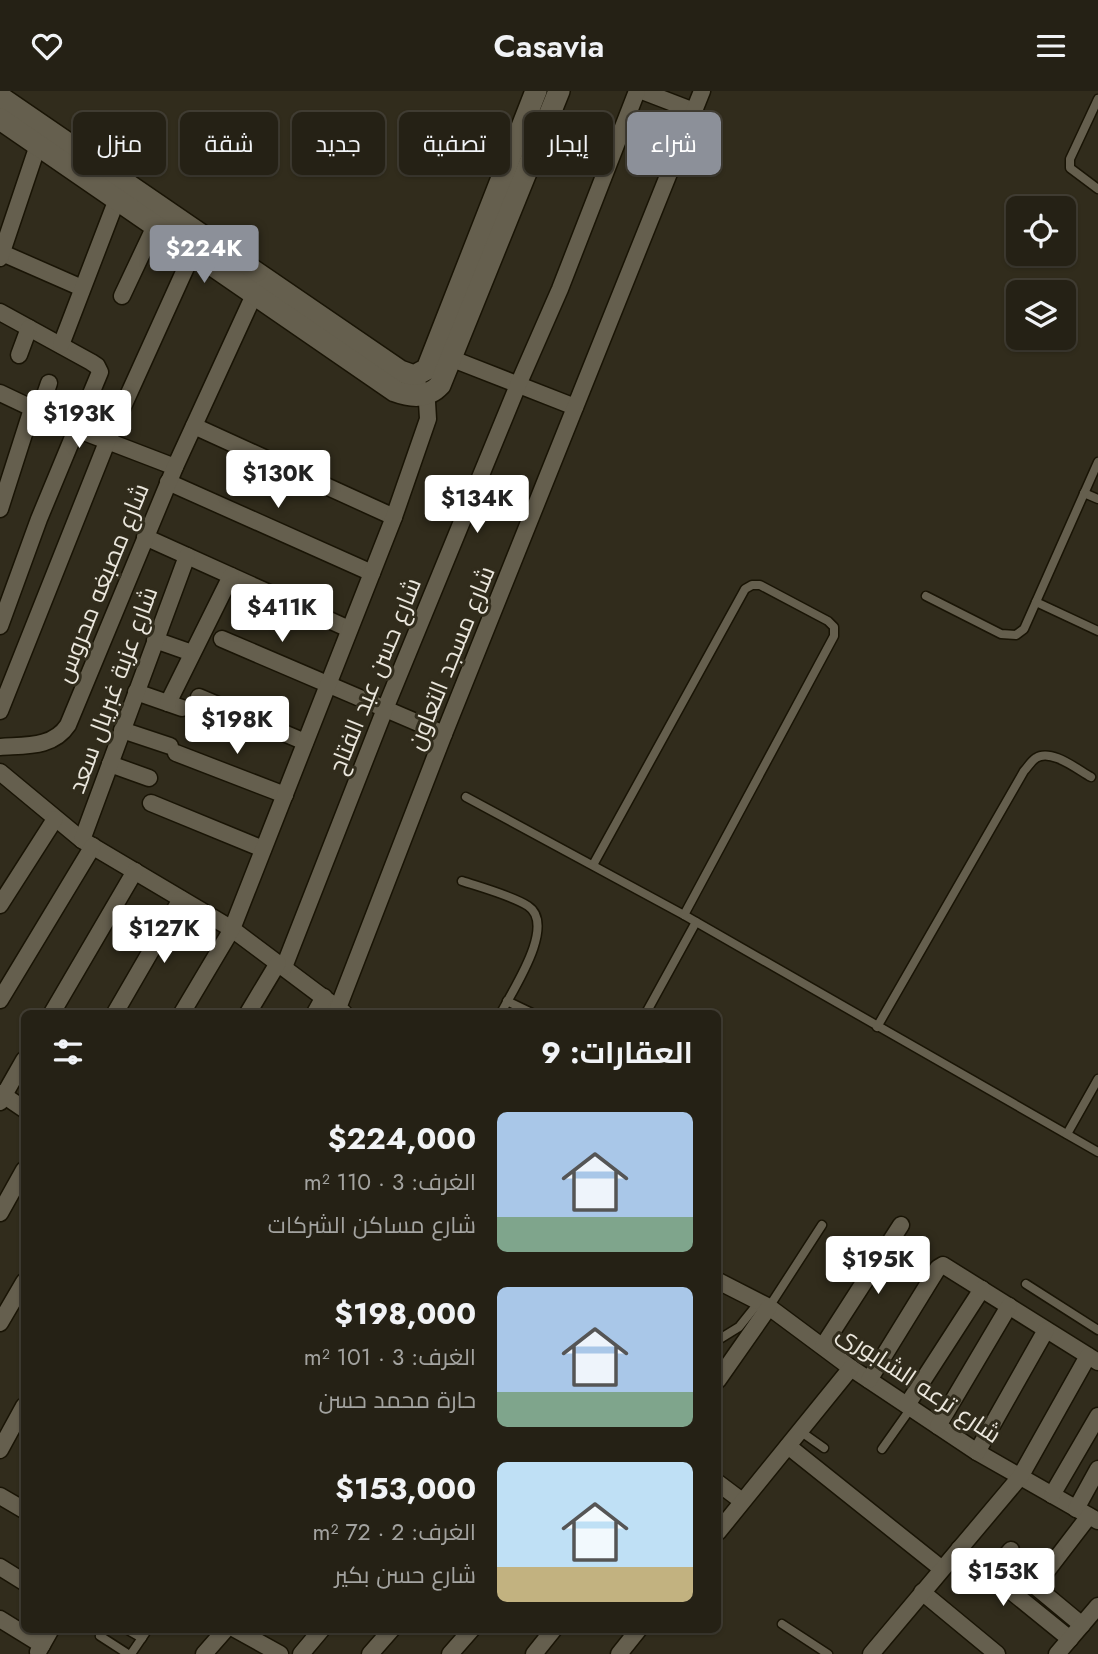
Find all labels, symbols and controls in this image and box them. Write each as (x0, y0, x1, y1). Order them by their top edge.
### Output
text: Casavia (494, 23, 604, 69)
icon: heart (28, 27, 66, 65)
icon: menu (1032, 27, 1070, 65)
chip: منزل (73, 112, 166, 175)
chip: شقة (180, 112, 278, 175)
chip: جديد (292, 112, 385, 175)
chip: تصفية (399, 112, 510, 175)
chip: إيجار (524, 112, 613, 175)
chip: شراء (627, 112, 721, 175)
map controls (1006, 196, 1076, 350)
button: locate (1006, 196, 1076, 266)
pin: $224K (155, 225, 253, 285)
text: $224K (166, 231, 242, 265)
button: layers (1006, 280, 1076, 350)
pin: $193K (30, 391, 128, 450)
text: $193K (43, 396, 115, 430)
pin: $130K (229, 451, 327, 510)
text: $130K (242, 456, 314, 490)
pin: $134K (428, 475, 526, 535)
street label: شارع مصبغه محروس (46, 478, 158, 688)
text: $134K (441, 481, 513, 515)
street label: شارع مسجد التعاون (398, 560, 503, 755)
street label: شارع حسن عبد الفتاح (319, 572, 430, 779)
street label: شارع عزبة غبريال سعد (59, 582, 166, 798)
pin: $411K (233, 585, 331, 644)
text: $411K (247, 590, 317, 624)
pin: $198K (188, 697, 286, 756)
text: $198K (201, 702, 273, 736)
pin: $127K (115, 905, 213, 965)
text: $127K (128, 911, 200, 945)
text: العقارات: 9 (541, 1031, 693, 1074)
icon: filters (49, 1033, 87, 1071)
text: $224,000 (328, 1117, 476, 1160)
icon: home (553, 1140, 637, 1224)
text: الغرف: 3 · 110 m² (304, 1165, 476, 1199)
text: شارع مساكن الشركات (268, 1208, 476, 1242)
pin: $195K (829, 1237, 927, 1296)
text: $195K (842, 1242, 914, 1276)
text: $198,000 (334, 1292, 476, 1335)
icon: home (553, 1315, 637, 1399)
street label: شارع ترعه الشابورى (830, 1316, 1008, 1452)
text: الغرف: 3 · 101 m² (304, 1340, 476, 1374)
text: حارة محمد حسن (318, 1383, 476, 1417)
text: $153,000 (335, 1467, 476, 1510)
icon: home (553, 1490, 637, 1574)
text: الغرف: 2 · 72 m² (313, 1515, 476, 1549)
pin: $153K (954, 1549, 1052, 1608)
text: $153K (967, 1554, 1039, 1588)
text: شارع حسن بكير (335, 1558, 476, 1592)

